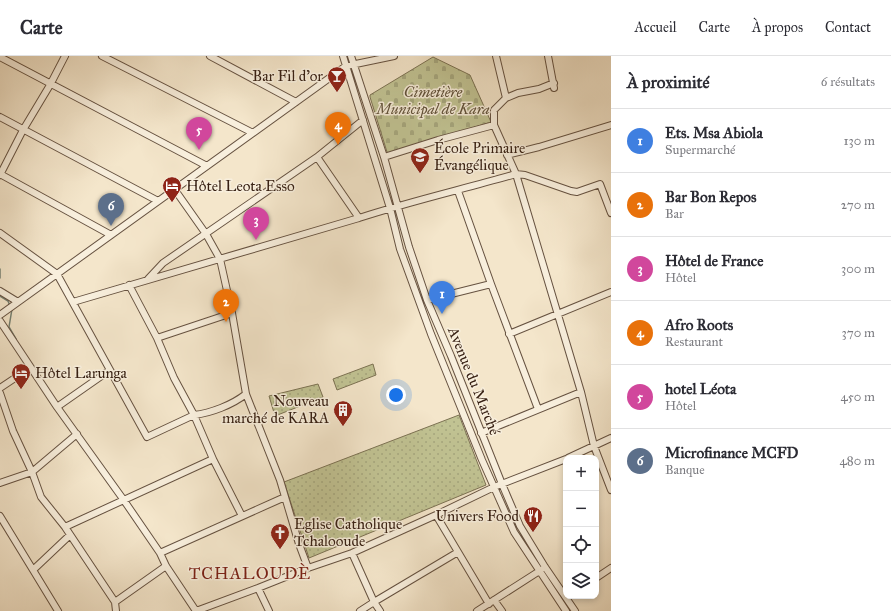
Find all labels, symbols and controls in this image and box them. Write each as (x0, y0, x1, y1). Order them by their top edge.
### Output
text: Carte (20, 16, 63, 39)
text: Accueil (634, 19, 677, 36)
text: Carte (699, 19, 730, 36)
text: À propos (752, 19, 803, 36)
text: Contact (825, 19, 871, 36)
bar icon: Bar Fil d'or (326, 65, 348, 93)
place label: Bar Fil d'or (252, 67, 323, 85)
text: À proximité (627, 72, 710, 93)
text: 6 résultats (821, 74, 875, 90)
park label: Cimetière Municipal de Kara (374, 83, 490, 119)
pin: 4 (325, 112, 351, 145)
pin: 5 (186, 117, 212, 150)
text: Ets. Msa Abiola (665, 124, 763, 142)
text: 1 (637, 133, 643, 149)
text: 130 m (843, 133, 875, 149)
place label: École Primaire Évangélique (434, 138, 525, 175)
text: Supermarché (665, 142, 736, 158)
school or university icon: École Primaire Évangélique (409, 146, 431, 174)
hotel icon: Hôtel Leota Esso (161, 175, 183, 203)
place label: Hôtel Leota Esso (186, 177, 295, 195)
text: Bar Bon Repos (665, 188, 756, 206)
pin: 6 (98, 193, 124, 226)
text: 2 (637, 197, 643, 213)
text: 270 m (841, 197, 875, 213)
text: Bar (665, 206, 684, 222)
pin: 3 (243, 207, 269, 240)
text: Hôtel de France (665, 252, 763, 270)
text: 3 (637, 261, 643, 277)
text: 300 m (841, 261, 875, 277)
text: Hôtel (665, 270, 696, 286)
pin: 1 (429, 281, 455, 314)
pin: 2 (213, 289, 239, 322)
text: Afro Roots (665, 316, 733, 334)
street label: Avenue du Marché (444, 323, 504, 438)
text: 4 (636, 325, 644, 341)
text: 370 m (842, 325, 875, 341)
text: Restaurant (665, 334, 723, 350)
hotel icon: Hôtel Larunga (10, 362, 32, 390)
place label: Hôtel Larunga (35, 364, 128, 382)
text: hotel Léota (665, 380, 736, 398)
your location (386, 385, 406, 405)
text: 5 (637, 389, 643, 405)
text: 450 m (840, 389, 875, 405)
place label: Nouveau marché de KARA (222, 392, 329, 427)
text: Hôtel (665, 398, 696, 414)
building icon: Nouveau marché de KARA (332, 399, 354, 427)
text: Microfinance MCFD (665, 444, 798, 462)
text: 6 (637, 453, 643, 469)
text: 480 m (840, 453, 875, 469)
map controls (563, 455, 599, 599)
button: + (563, 455, 599, 491)
text: Banque (665, 462, 705, 478)
button: − (563, 491, 599, 527)
restaurant icon: Univers Food (522, 505, 544, 533)
place label: Univers Food (436, 507, 519, 525)
place label: Eglise Catholique Tchalooude (294, 515, 402, 550)
church icon: Eglise Catholique Tchalooude (269, 522, 291, 550)
button: locate (563, 527, 599, 563)
district label: TCHALOUDÈ (189, 562, 311, 584)
button: layers (563, 563, 599, 599)

